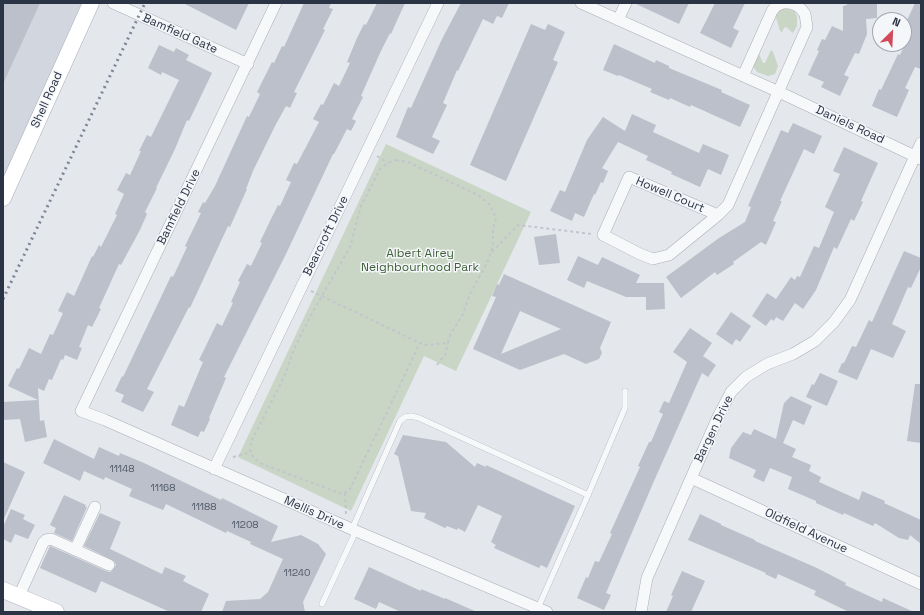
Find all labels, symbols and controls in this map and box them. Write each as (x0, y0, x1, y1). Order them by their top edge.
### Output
street label: Bamfield Gate (140, 11, 220, 57)
north arrow (872, 12, 912, 52)
text: N (890, 14, 903, 30)
street label: Shell Road (28, 70, 66, 130)
street label: Daniels Road (813, 103, 887, 147)
street label: Bamfield Drive (154, 167, 204, 247)
street label: Howell Court (633, 174, 707, 216)
street label: Bearcroft Drive (300, 194, 352, 278)
park label: Albert Airey Neighbourhood Park (361, 247, 479, 275)
street label: Bargen Drive (691, 393, 737, 465)
house number: 11148 (109, 463, 135, 475)
house number: 11168 (151, 482, 175, 494)
street label: Mellis Drive (282, 493, 346, 533)
house number: 11188 (192, 501, 216, 513)
street label: Oldfield Avenue (762, 505, 850, 557)
house number: 11208 (231, 519, 259, 531)
house number: 11240 (284, 567, 310, 579)

